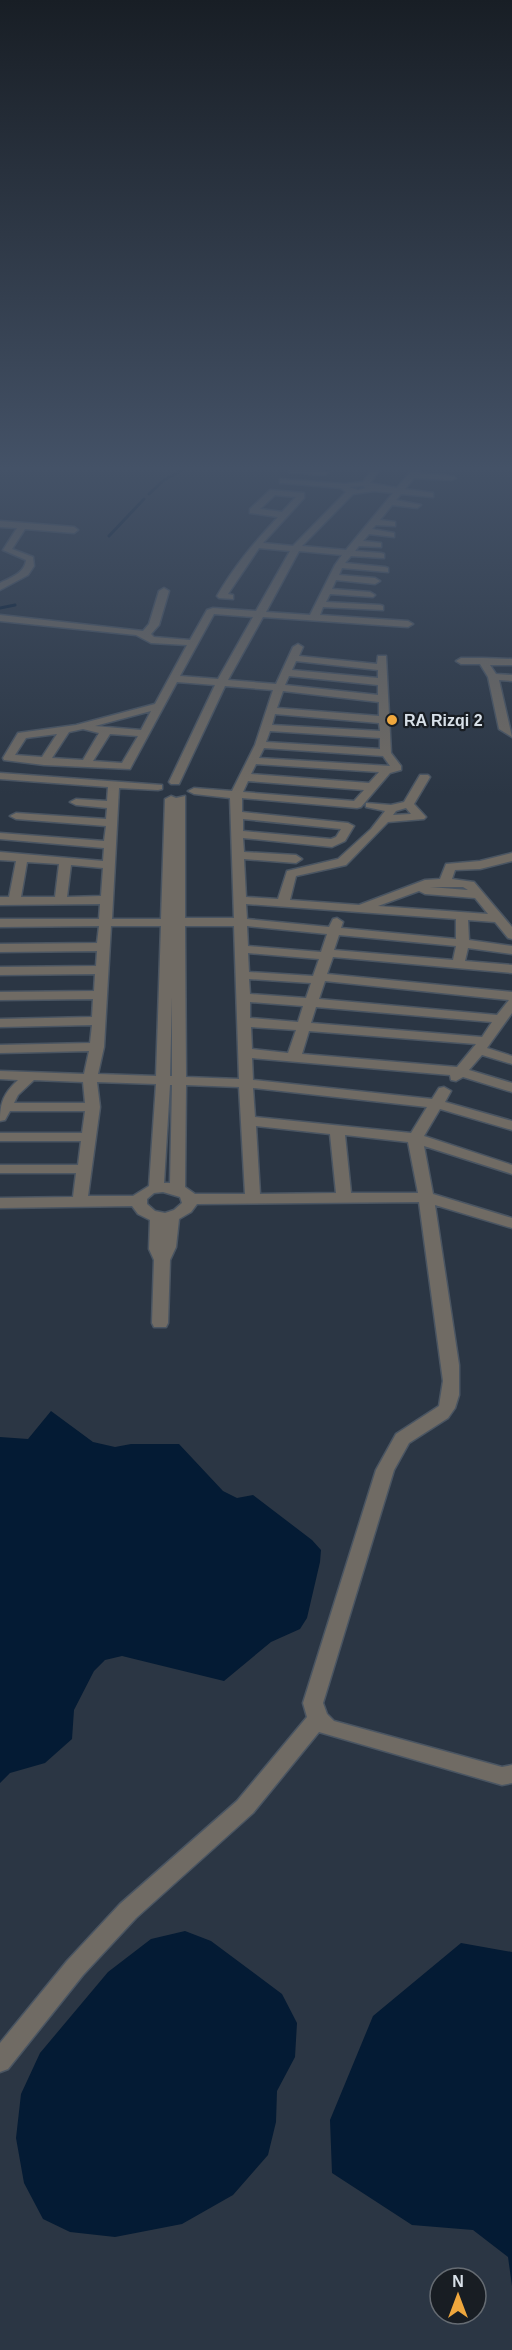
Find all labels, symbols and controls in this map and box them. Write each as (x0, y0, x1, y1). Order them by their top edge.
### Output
place label: RA Rizqi 2 (404, 712, 483, 729)
marker: RA Rizqi 2 (385, 713, 399, 727)
north arrow (428, 2266, 488, 2326)
text: N (452, 2273, 464, 2290)

